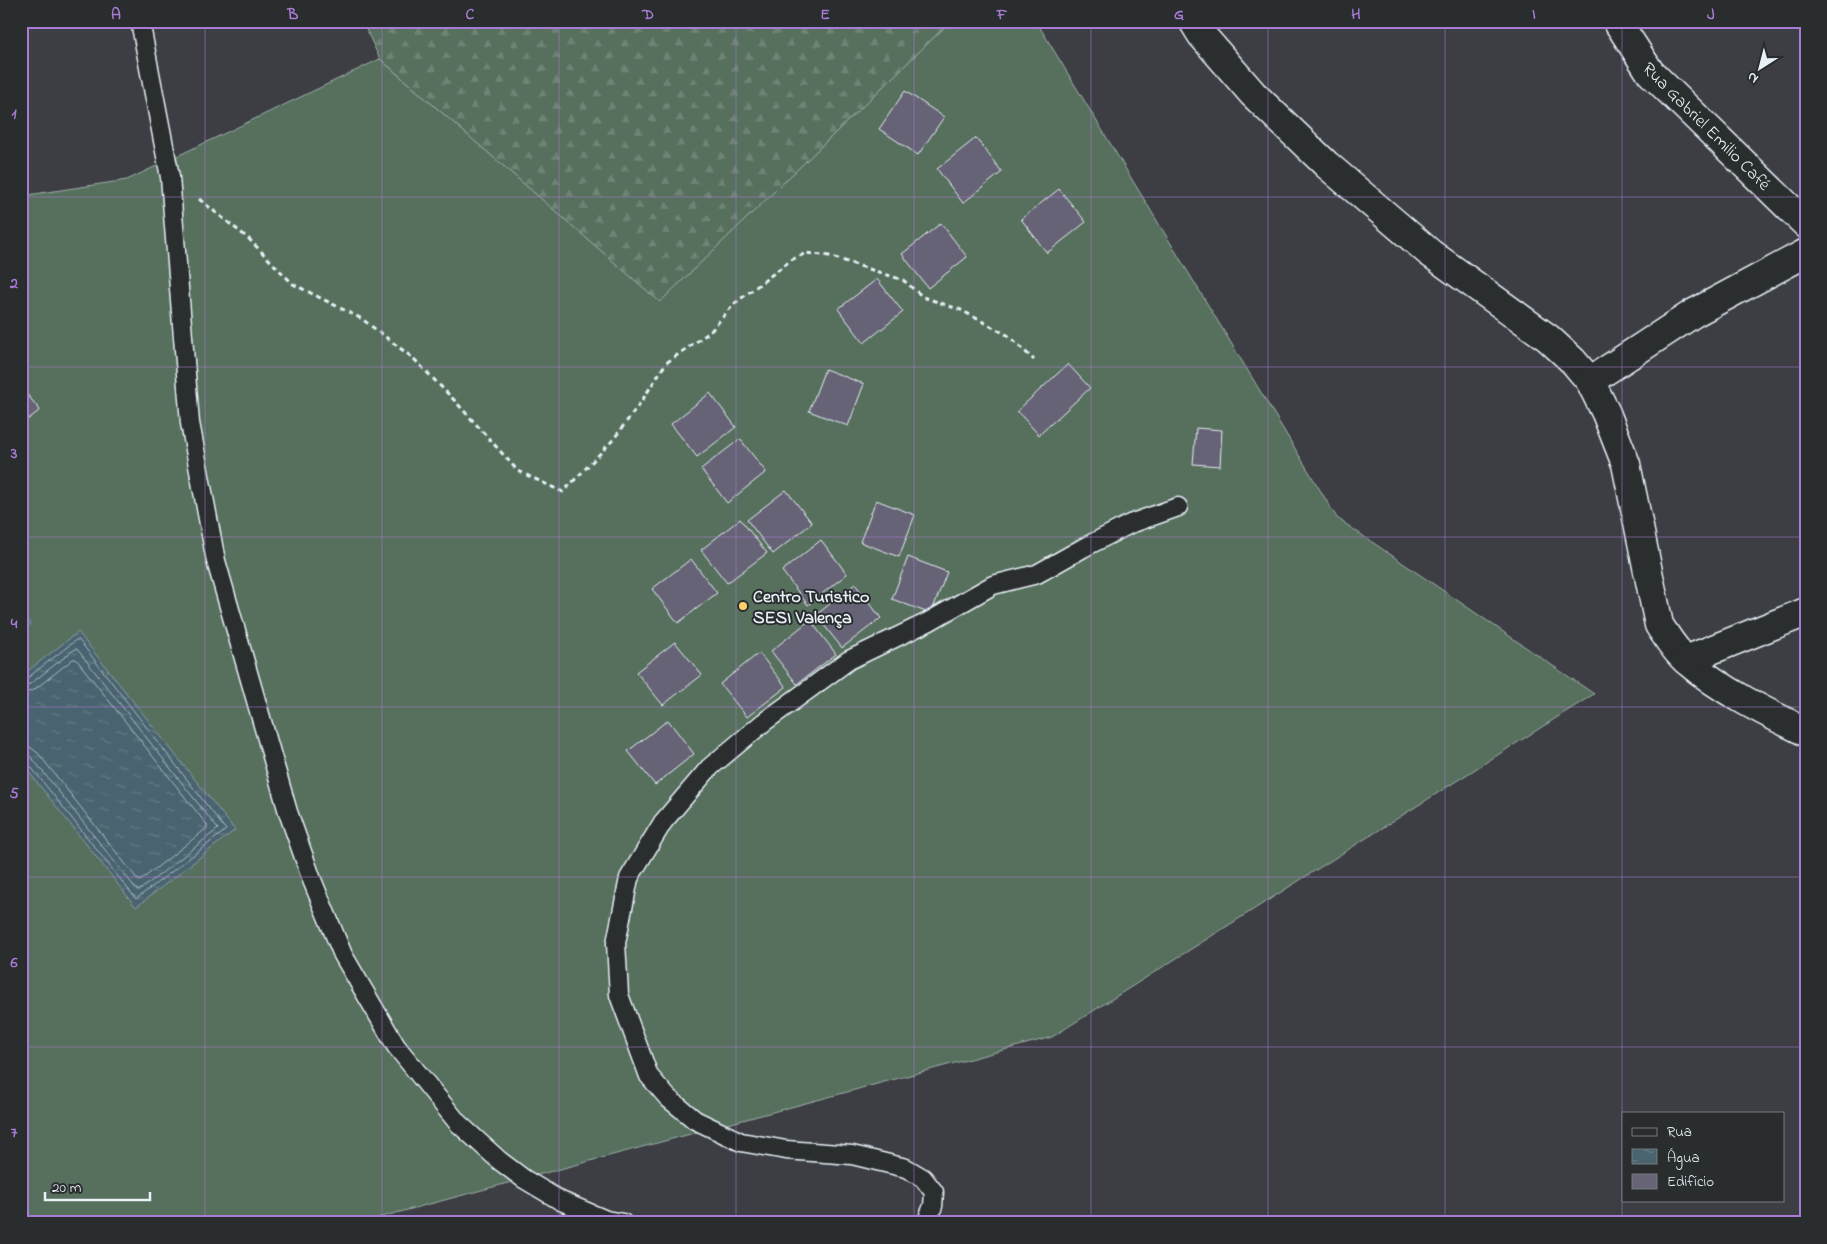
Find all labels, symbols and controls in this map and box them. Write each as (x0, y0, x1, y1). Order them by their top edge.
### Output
text: A (111, 3, 121, 27)
text: B (287, 3, 299, 27)
text: C (466, 3, 475, 27)
text: D (641, 3, 654, 27)
text: E (820, 3, 830, 27)
text: F (996, 3, 1008, 27)
text: G (1174, 3, 1184, 27)
text: H (1351, 3, 1361, 27)
text: I (1532, 3, 1536, 27)
text: J (1707, 3, 1715, 27)
north arrow (1734, 42, 1784, 92)
street label: Rua Gabriel Emilio Café (1635, 57, 1776, 198)
text: N (1743, 66, 1763, 89)
text: 1 (11, 102, 17, 126)
text: 2 (9, 272, 18, 296)
text: 3 (10, 442, 18, 466)
place label: Centro Turistico SESI Valença (753, 585, 869, 632)
marker: Centro Turistico SESI Valença (737, 600, 749, 612)
text: 4 (10, 612, 18, 636)
text: 5 (9, 782, 19, 806)
text: 6 (9, 951, 18, 975)
legend (1622, 1112, 1784, 1202)
text: 7 (11, 1121, 18, 1145)
text: Rua (1667, 1121, 1692, 1143)
text: Água (1667, 1147, 1700, 1170)
scale bar (45, 1169, 150, 1201)
text: Edifício (1667, 1171, 1714, 1193)
text: 20 m (52, 1177, 82, 1199)

